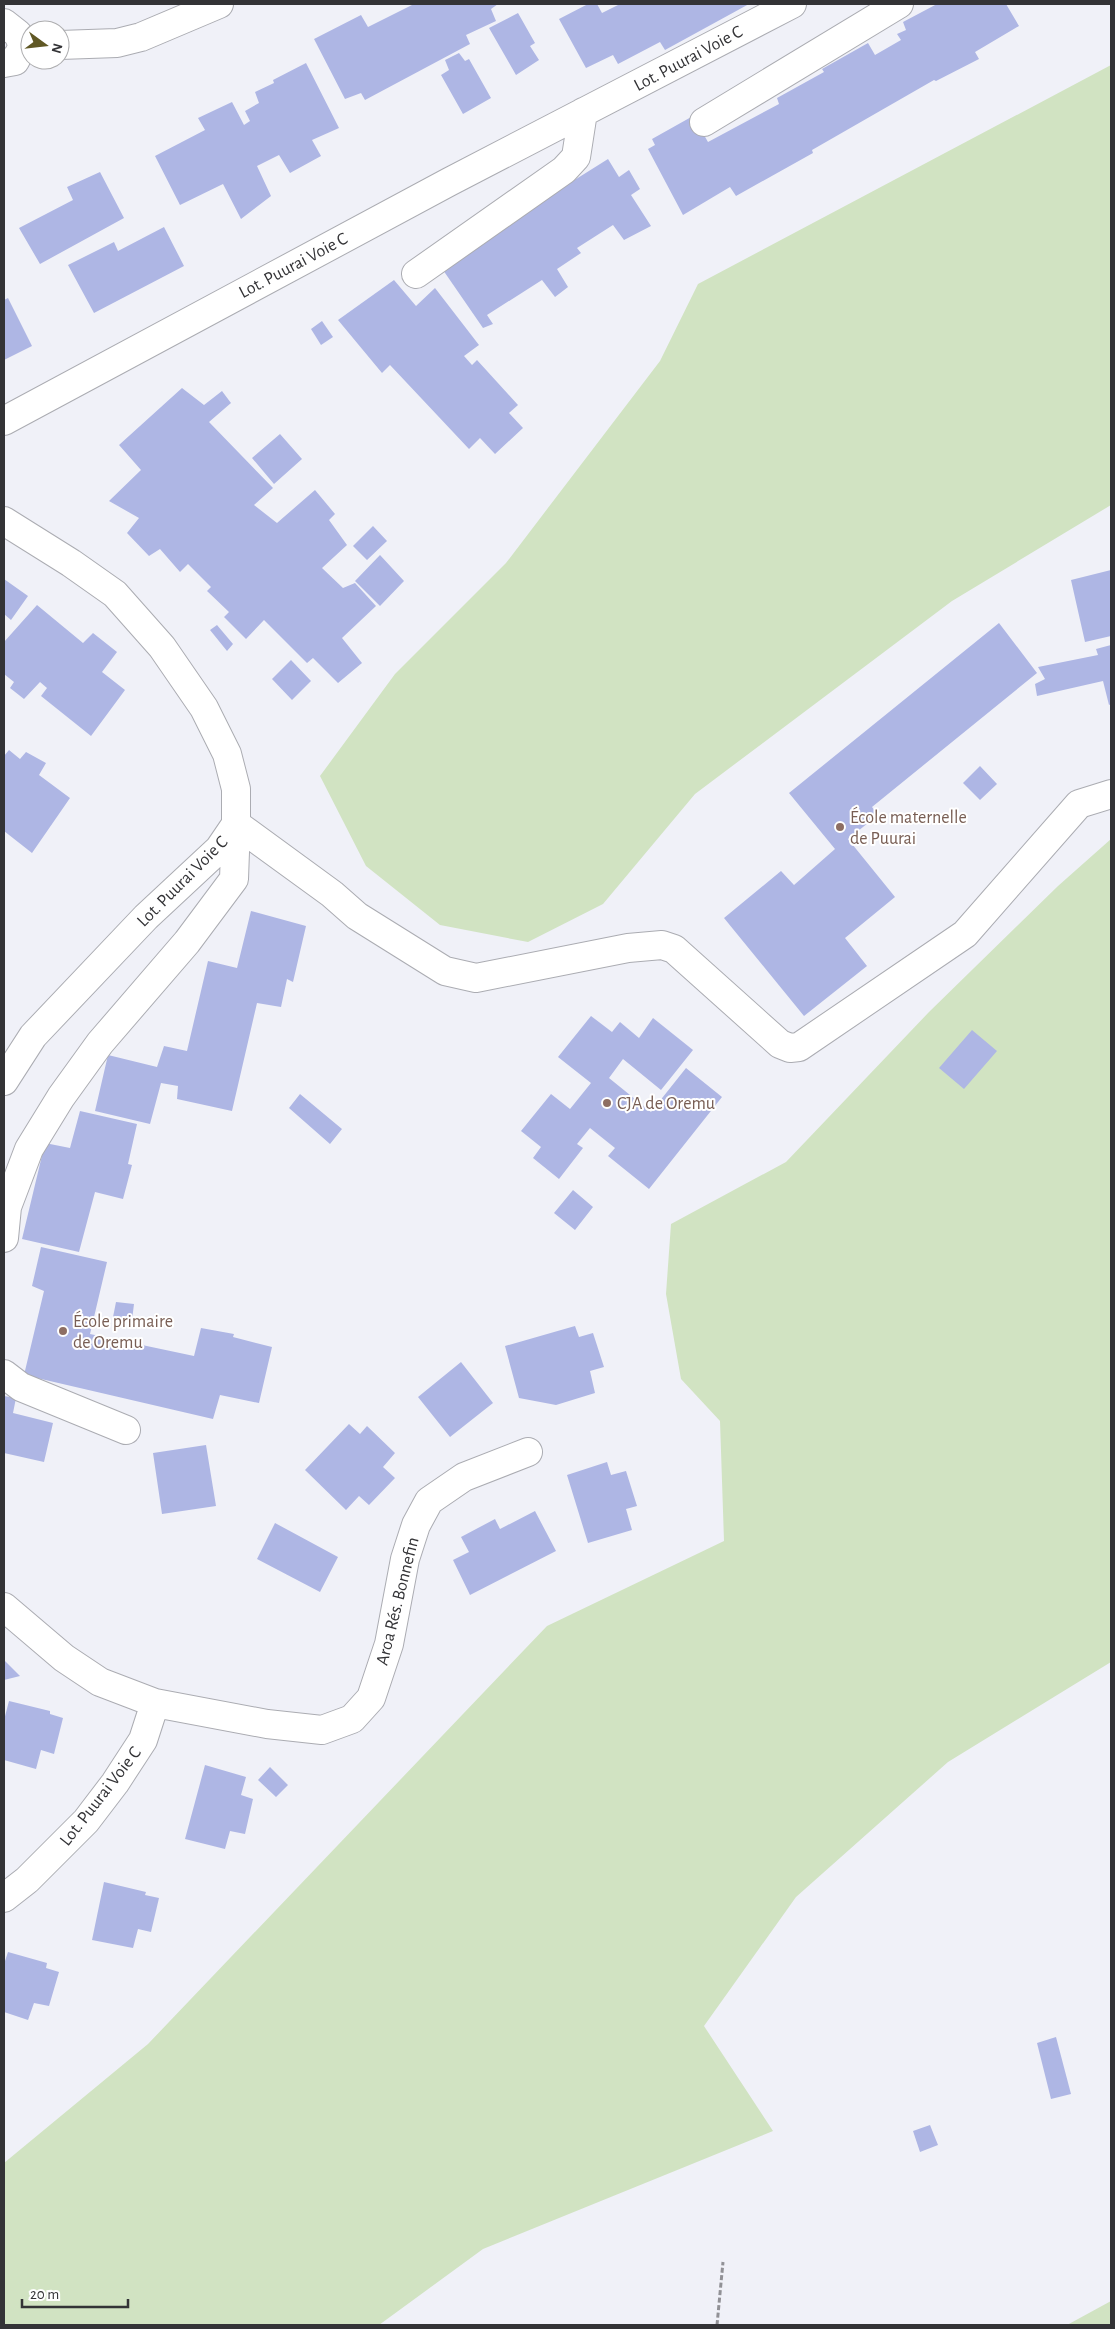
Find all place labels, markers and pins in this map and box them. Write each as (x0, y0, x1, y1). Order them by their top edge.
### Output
place label: École maternelle de Puurai (850, 806, 967, 848)
marker: École maternelle de Puurai (834, 821, 846, 833)
place label: CJA de Oremu (617, 1095, 715, 1113)
marker: CJA de Oremu (601, 1097, 613, 1109)
place label: École primaire de Oremu (73, 1310, 173, 1352)
marker: École primaire de Oremu (57, 1325, 69, 1337)

